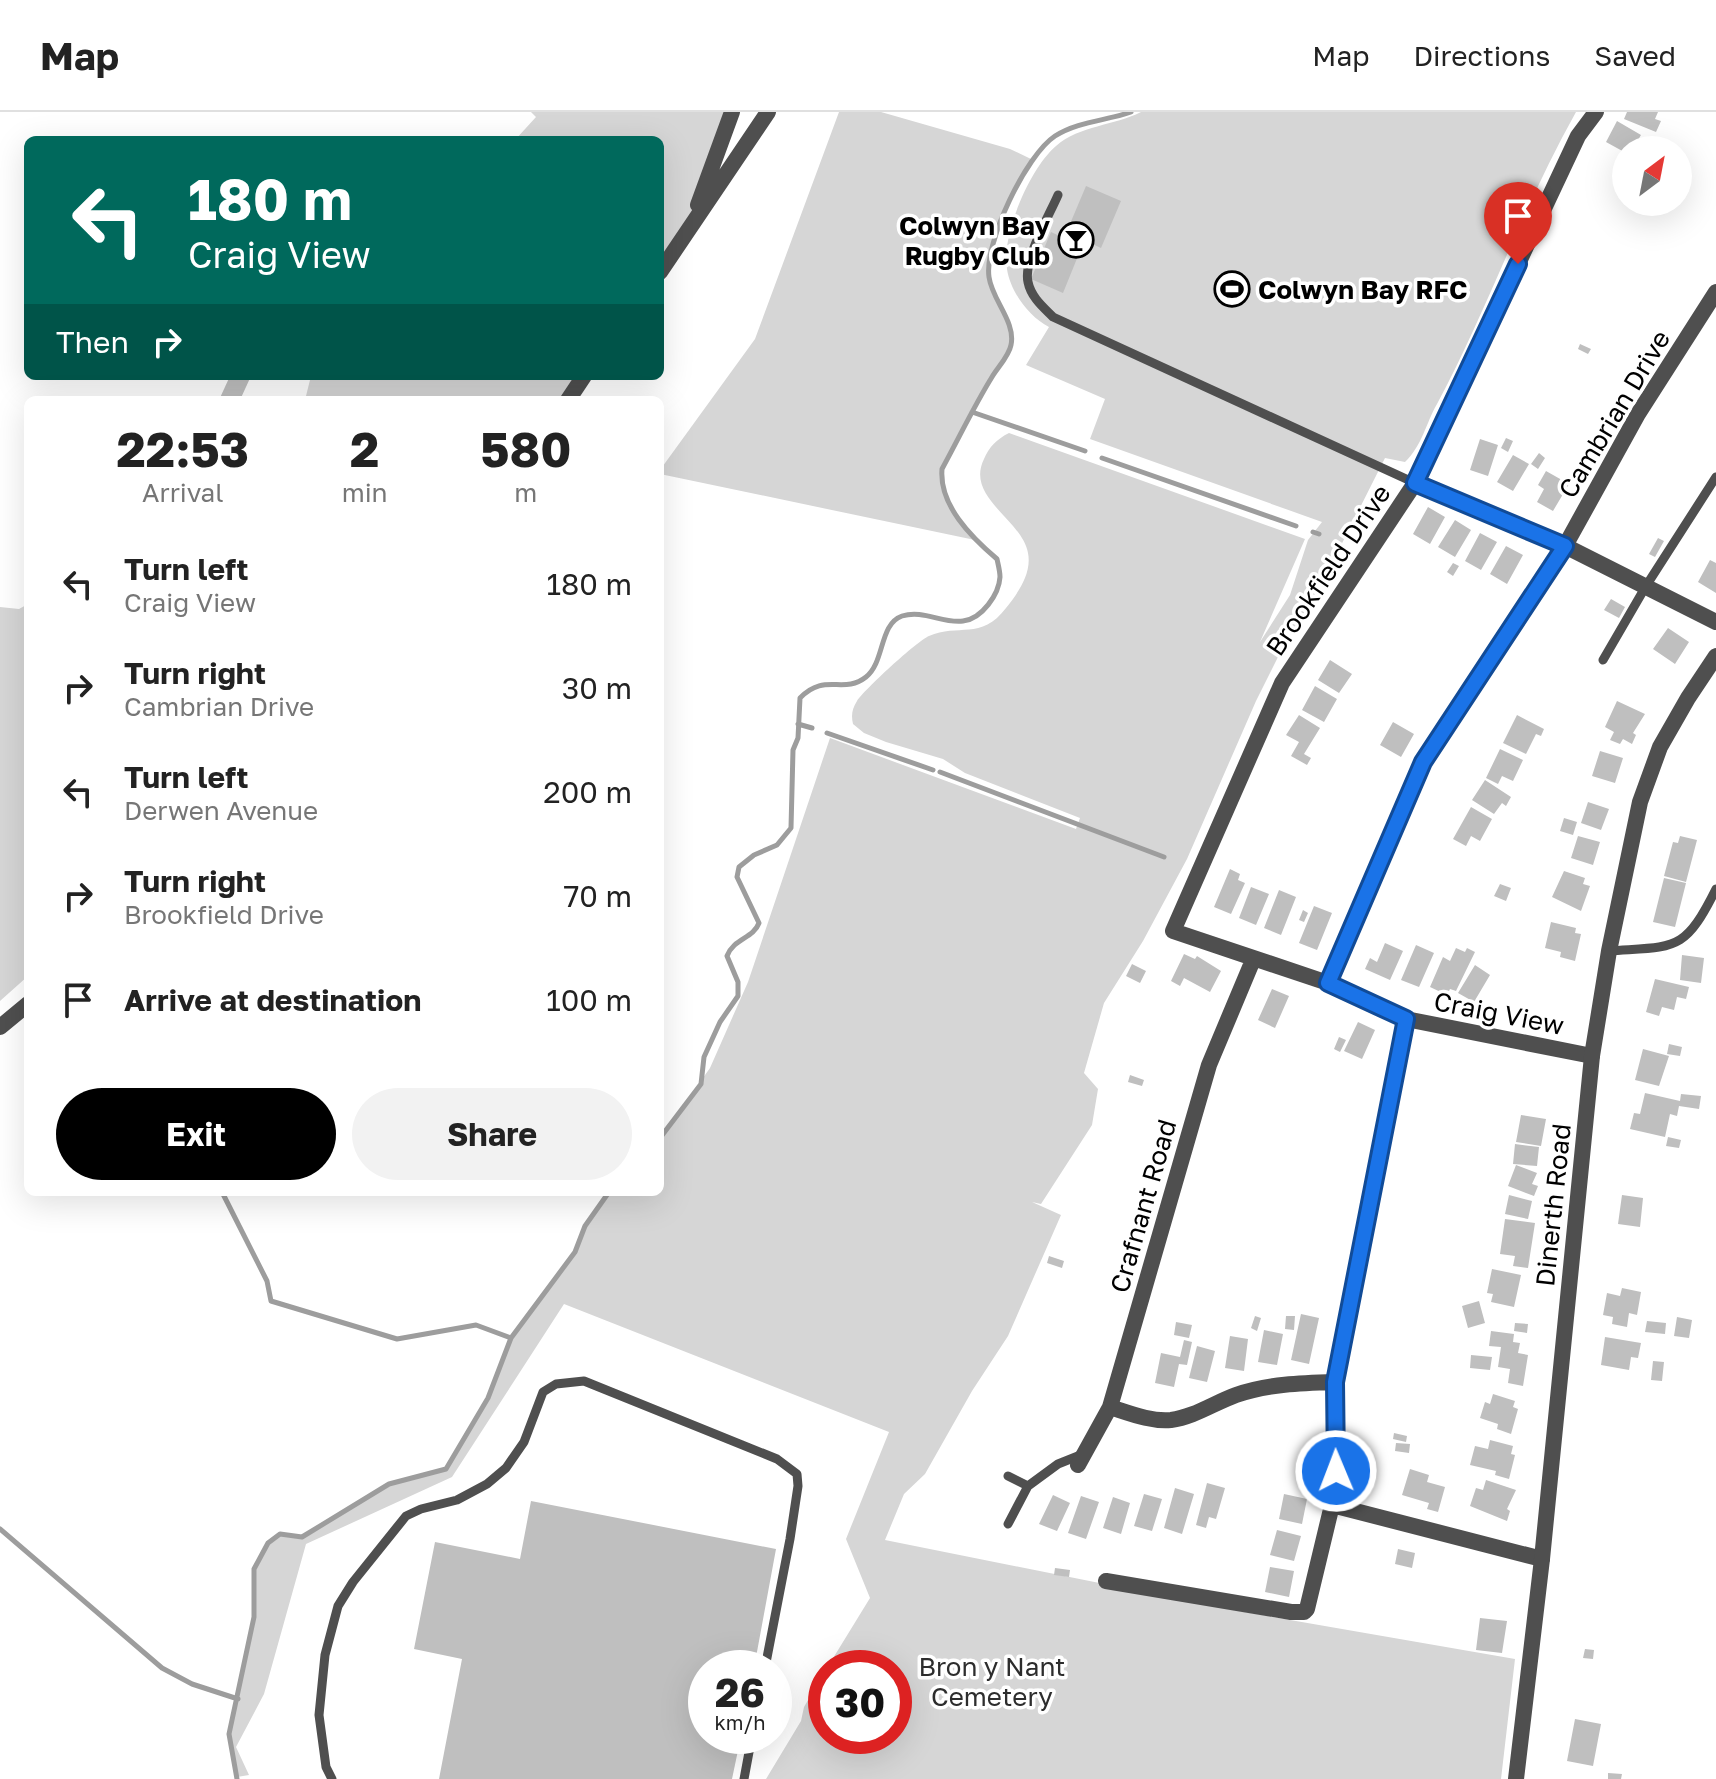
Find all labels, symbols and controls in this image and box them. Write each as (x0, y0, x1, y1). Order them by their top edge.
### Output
text: Map (40, 33, 119, 78)
text: Map (1312, 39, 1369, 72)
text: Directions (1413, 39, 1550, 72)
text: Saved (1594, 39, 1676, 72)
north arrow (1612, 136, 1692, 216)
map controls (1612, 136, 1692, 216)
text: 180 m (188, 165, 352, 232)
icon: left (56, 168, 160, 272)
pin (1484, 182, 1552, 264)
icon: arrive (1496, 194, 1540, 238)
place label: Colwyn Bay Rugby Club (899, 210, 1050, 271)
bar icon: Colwyn Bay Rugby Club (1057, 221, 1095, 259)
text: Craig View (188, 233, 371, 276)
sports icon: Colwyn Bay RFC (1213, 270, 1251, 308)
place label: Colwyn Bay RFC (1258, 274, 1468, 305)
icon: right (145, 320, 189, 364)
text: Then (56, 324, 129, 360)
street label: Cambrian Drive (1552, 325, 1676, 503)
text: 22:53 (117, 420, 249, 478)
text: 2 (350, 420, 379, 478)
text: 580 (480, 420, 571, 478)
text: Arrival (142, 477, 224, 508)
text: min (342, 477, 388, 508)
text: m (514, 477, 537, 508)
street label: Brookfield Drive (1259, 479, 1397, 661)
text: Turn left (124, 551, 249, 587)
icon: left (56, 562, 100, 606)
text: 180 m (547, 566, 632, 602)
text: Craig View (124, 587, 256, 618)
text: Turn right (124, 655, 266, 691)
icon: right (56, 666, 100, 710)
text: 30 m (562, 670, 632, 706)
text: Cambrian Drive (124, 691, 314, 722)
text: Turn left (124, 759, 249, 795)
icon: left (56, 770, 100, 814)
text: 200 m (543, 774, 632, 810)
text: Derwen Avenue (124, 795, 318, 826)
text: Turn right (124, 863, 266, 899)
icon: right (56, 874, 100, 918)
text: 70 m (563, 878, 632, 914)
text: Brookfield Drive (124, 899, 324, 930)
icon: arrive (56, 978, 100, 1022)
text: Arrive at destination (124, 982, 421, 1018)
text: 100 m (546, 982, 632, 1018)
street label: Craig View (1431, 985, 1567, 1041)
button: Exit (56, 1088, 336, 1180)
button: Share (352, 1088, 632, 1180)
street label: Crafnant Road (1103, 1116, 1183, 1296)
street label: Dinerth Road (1529, 1122, 1577, 1288)
position arrow (1294, 1429, 1378, 1513)
speed limit sign: 30 (808, 1650, 912, 1754)
park label: Bron y Nant Cemetery (918, 1651, 1066, 1712)
text: 26 (715, 1668, 765, 1716)
text: km/h (715, 1710, 765, 1734)

